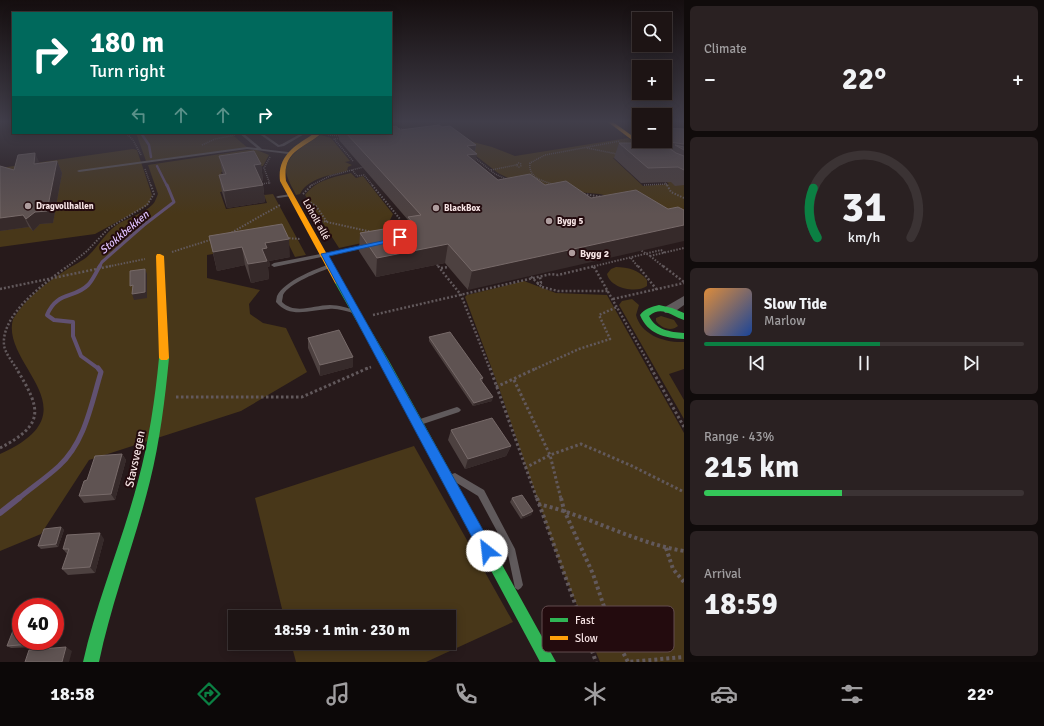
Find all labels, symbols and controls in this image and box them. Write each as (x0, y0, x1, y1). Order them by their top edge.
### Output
map controls (632, 12, 672, 148)
button: search (632, 12, 672, 52)
text: 180 m (90, 26, 164, 60)
icon: right (24, 28, 76, 80)
text: Climate (704, 41, 747, 57)
text: Turn right (90, 60, 165, 82)
button: + (632, 60, 672, 100)
text: 22° (842, 61, 886, 98)
text: − (704, 66, 716, 93)
text: + (1012, 66, 1024, 93)
icon: left (128, 104, 150, 126)
icon: ahead (170, 104, 192, 126)
icon: ahead (212, 104, 234, 126)
icon: right (254, 104, 276, 126)
button: − (632, 108, 672, 148)
text: 31 (842, 182, 886, 233)
street label: Loholt allé (300, 197, 332, 242)
marker: Dragvollhallen (23, 201, 33, 211)
place label: Dragvollhallen (36, 201, 94, 212)
marker: BlackBox (431, 203, 441, 213)
place label: BlackBox (444, 203, 481, 214)
water label: Stokkbekken (97, 207, 152, 257)
marker: Bygg 5 (544, 216, 554, 226)
place label: Bygg 5 (557, 216, 583, 227)
pin (383, 220, 417, 254)
icon: arrive (389, 226, 411, 248)
text: km/h (848, 228, 880, 245)
marker: Bygg 2 (567, 248, 577, 258)
place label: Bygg 2 (580, 248, 609, 260)
text: Slow Tide (764, 295, 827, 313)
text: Marlow (764, 313, 806, 329)
icon: previous (746, 352, 768, 374)
icon: pause (853, 352, 875, 374)
icon: next (960, 352, 982, 374)
street label: Stavsvegen (122, 429, 149, 489)
text: Range · 43% (704, 429, 774, 445)
text: 215 km (704, 449, 799, 486)
position arrow (466, 530, 508, 572)
text: Arrival (704, 566, 741, 582)
text: 18:59 (704, 586, 778, 623)
speed limit sign: 40 (12, 598, 64, 650)
legend (542, 606, 674, 652)
text: Fast (575, 614, 595, 627)
text: 18:59 · 1 min · 230 m (274, 621, 410, 639)
text: Slow (575, 632, 598, 645)
icon: directions (195, 680, 223, 708)
icon: music (324, 680, 352, 708)
icon: phone (452, 680, 480, 708)
icon: climate (581, 680, 609, 708)
icon: car (710, 680, 738, 708)
icon: filters (838, 680, 866, 708)
text: 18:58 (50, 683, 95, 705)
text: 22° (967, 683, 994, 705)

